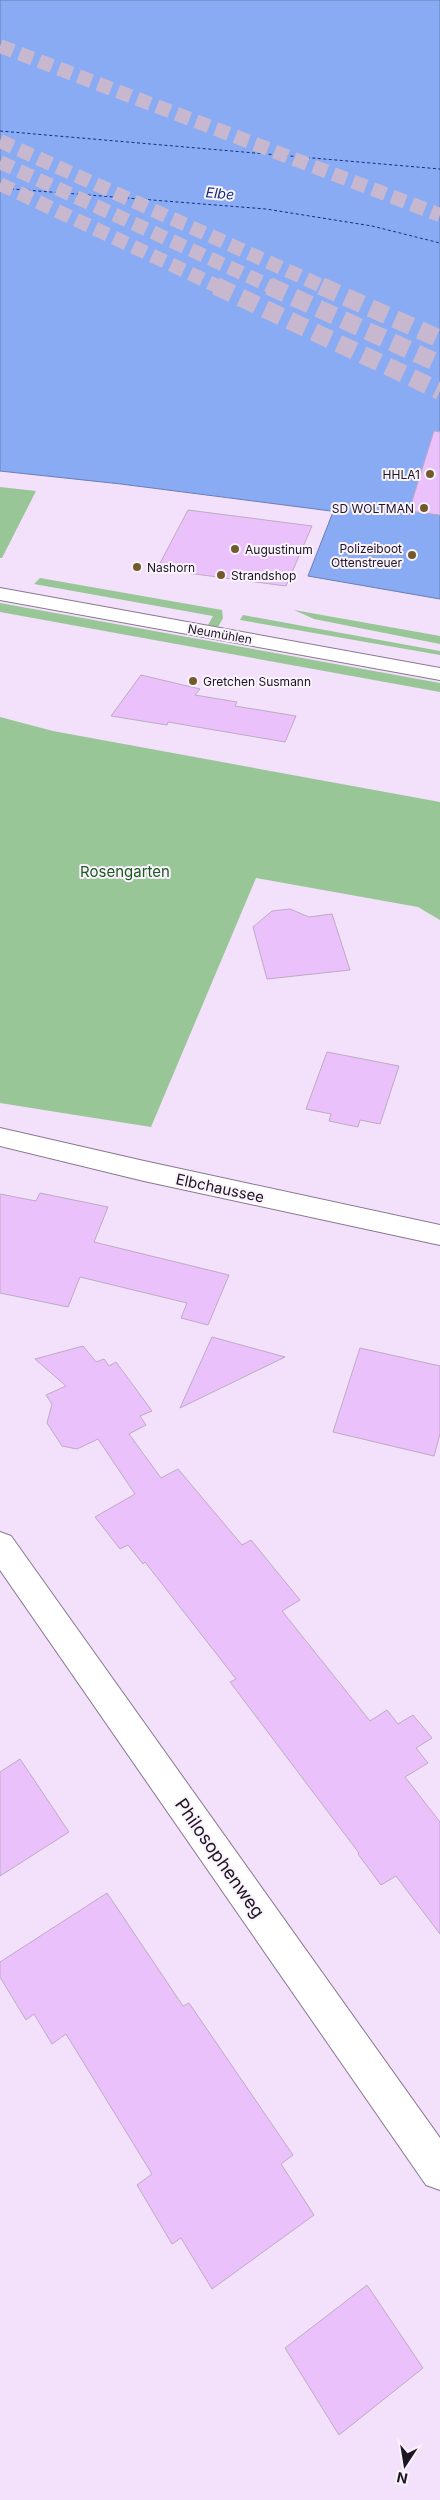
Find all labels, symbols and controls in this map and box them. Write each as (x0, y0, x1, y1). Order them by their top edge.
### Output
water label: Elbe (205, 183, 235, 203)
place label: HHLA1 (383, 467, 420, 482)
marker: HHLA1 (424, 468, 436, 480)
place label: SD WOLTMAN (332, 501, 414, 516)
marker: SD WOLTMAN (418, 502, 430, 514)
place label: Polizeiboot Ottenstreuer (331, 541, 402, 570)
place label: Augustinum (245, 542, 313, 557)
marker: Augustinum (229, 543, 241, 555)
marker: Polizeiboot Ottenstreuer (406, 549, 418, 561)
place label: Nashorn (147, 560, 195, 575)
marker: Nashorn (131, 561, 143, 573)
place label: Strandshop (231, 568, 296, 583)
marker: Strandshop (215, 569, 227, 581)
street label: Neumühlen (187, 621, 253, 647)
place label: Gretchen Susmann (203, 674, 311, 689)
marker: Gretchen Susmann (187, 675, 199, 687)
park label: Rosengarten (80, 862, 170, 881)
street label: Elbchaussee (174, 1169, 266, 1207)
street label: Philosophenweg (171, 1794, 269, 1922)
north arrow (380, 2440, 430, 2490)
text: N (395, 2469, 409, 2488)

